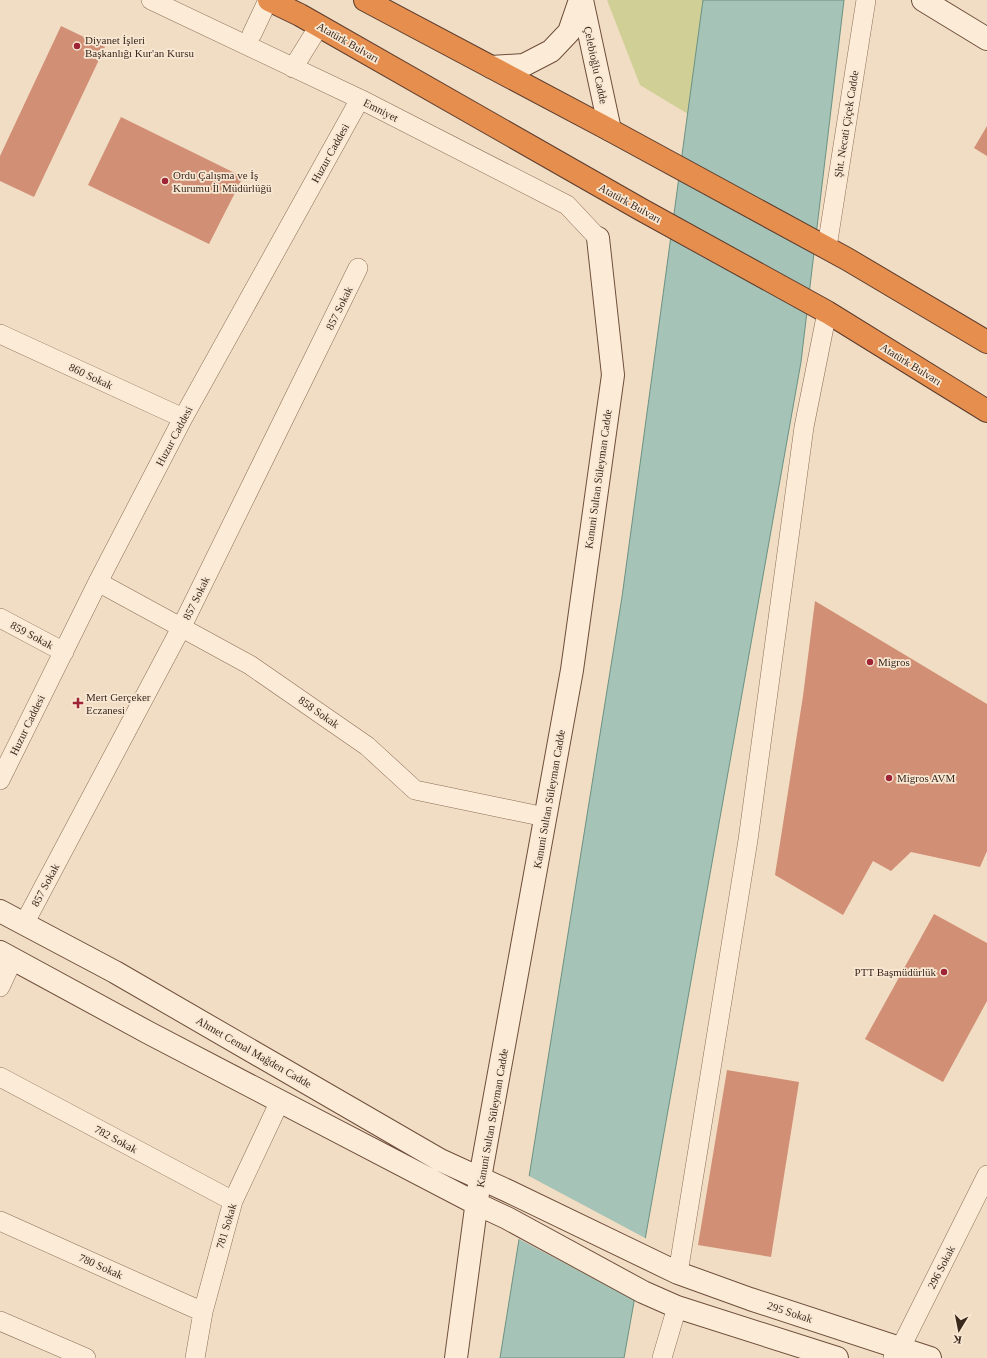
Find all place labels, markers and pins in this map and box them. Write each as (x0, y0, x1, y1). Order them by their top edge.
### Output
place label: Diyanet İşleri Başkanlığı Kur'an Kursu (85, 34, 194, 59)
marker: Diyanet İşleri Başkanlığı Kur'an Kursu (72, 41, 82, 51)
place label: Ordu Çalışma ve İş Kurumu İl Müdürlüğü (173, 169, 272, 194)
marker: Ordu Çalışma ve İş Kurumu İl Müdürlüğü (160, 176, 170, 186)
place label: Migros (878, 656, 910, 668)
marker: Migros (865, 657, 875, 667)
place label: Mert Gerçeker Eczanesi (86, 691, 151, 716)
marker: Mert Gerçeker Eczanesi (73, 698, 83, 708)
place label: Migros AVM (897, 772, 955, 784)
marker: Migros AVM (884, 773, 894, 783)
place label: PTT Başmüdürlük (855, 966, 936, 978)
marker: PTT Başmüdürlük (939, 967, 949, 977)

